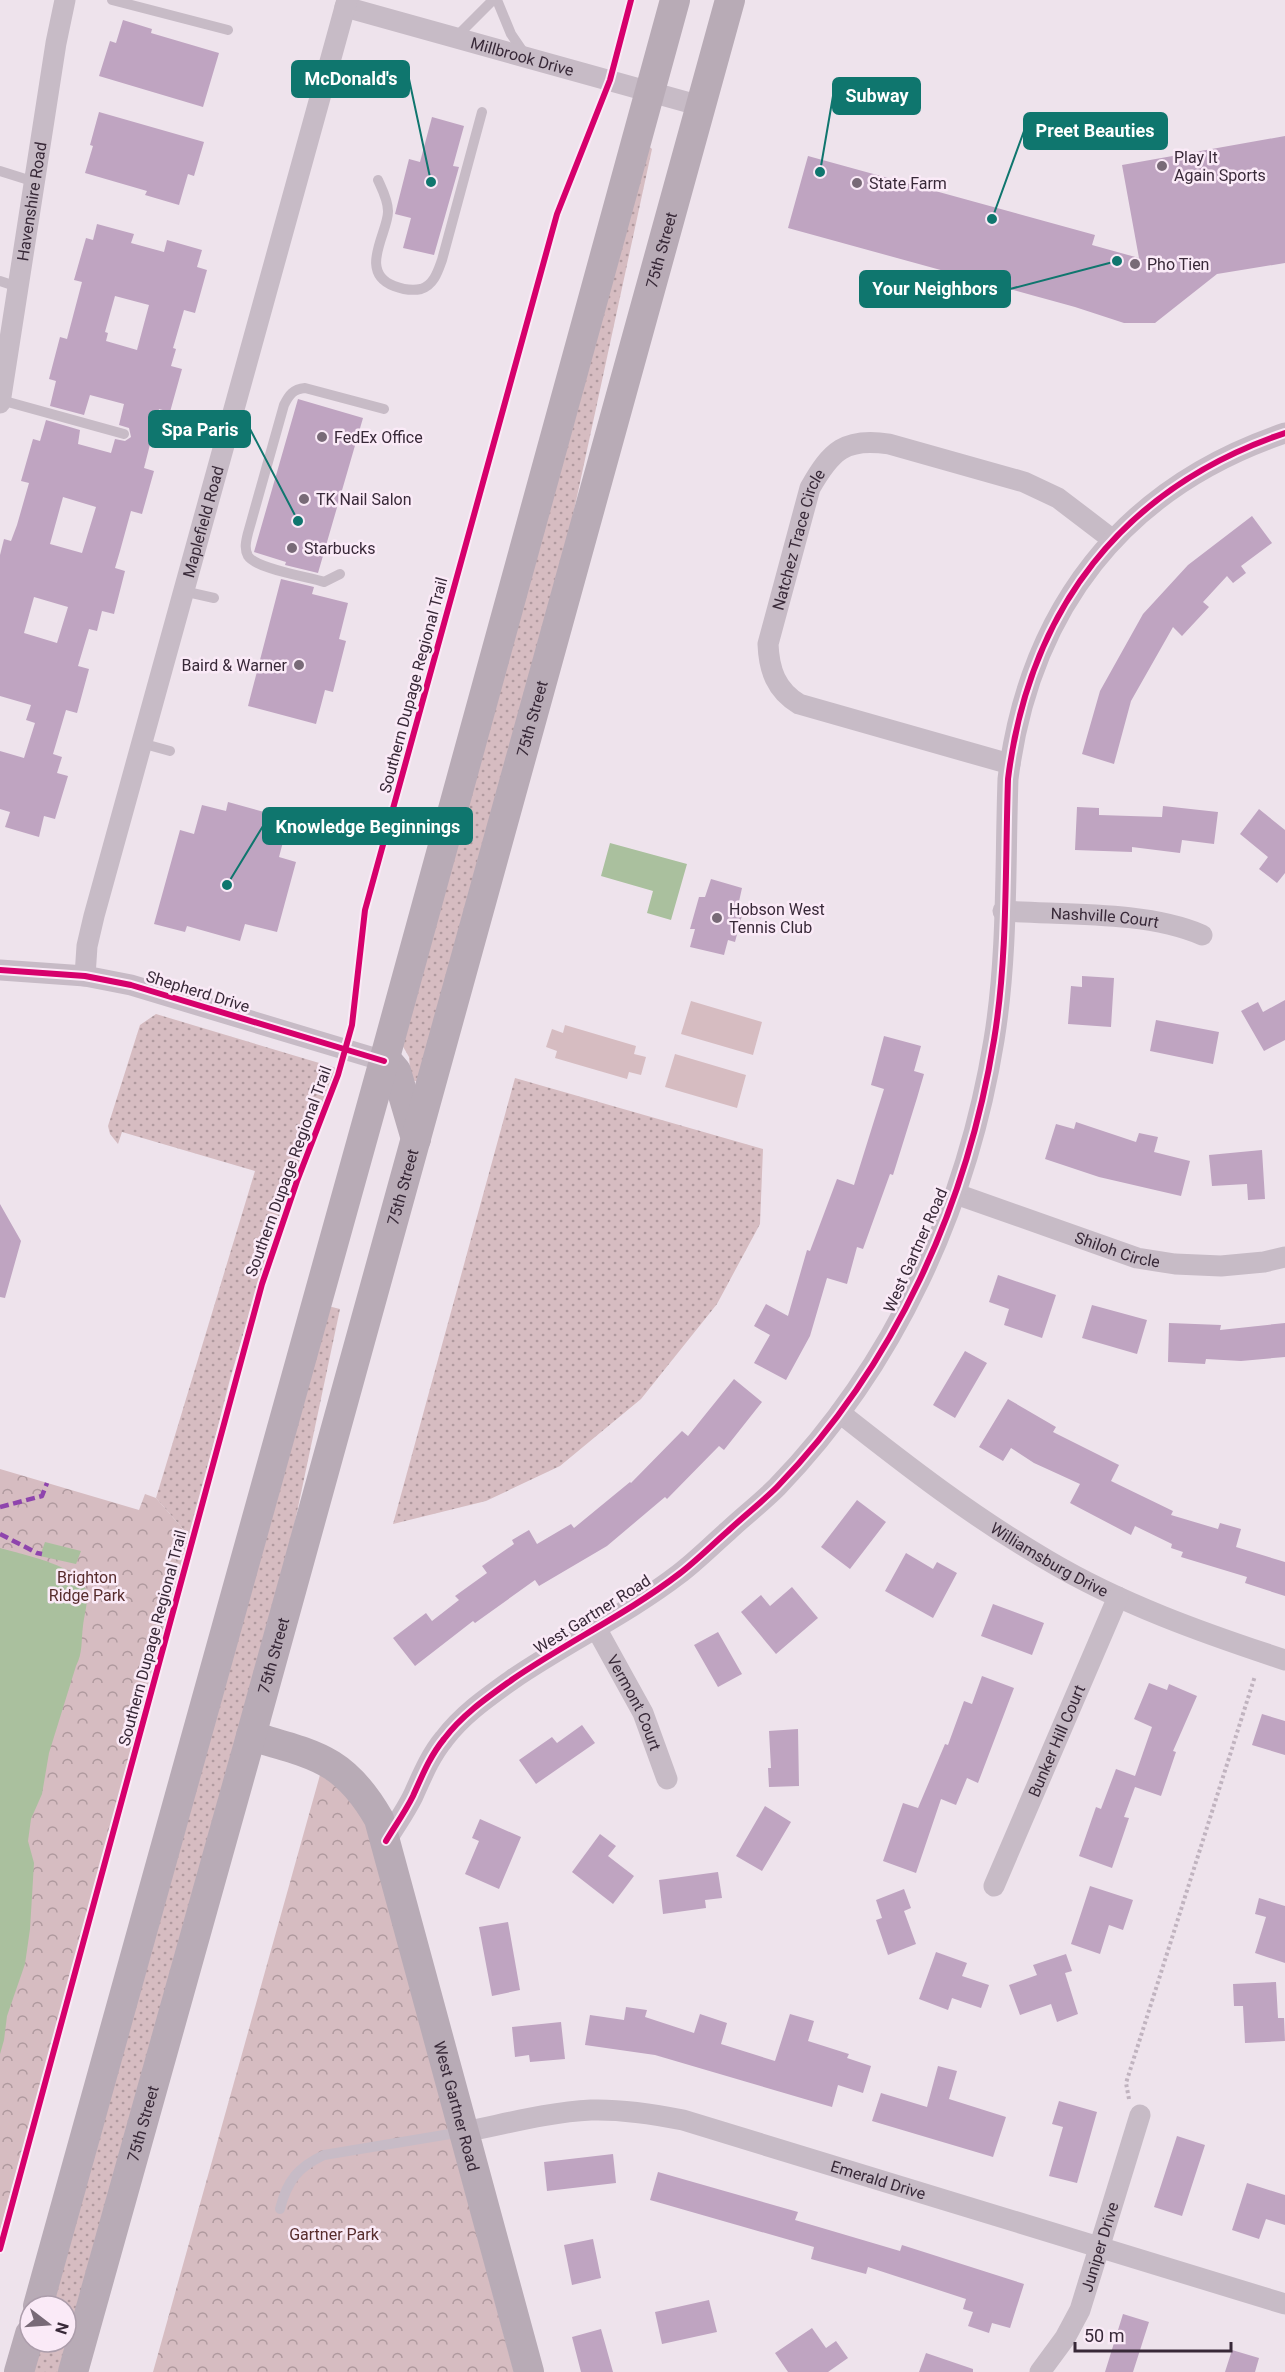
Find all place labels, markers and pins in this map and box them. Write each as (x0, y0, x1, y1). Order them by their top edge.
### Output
callout: McDonald's (292, 61, 409, 97)
callout: Subway (833, 78, 920, 114)
callout: Preet Beauties (1024, 113, 1167, 149)
place label: Play It Again Sports (1174, 148, 1266, 185)
marker: Play It Again Sports (1155, 159, 1169, 173)
place label: State Farm (869, 174, 947, 193)
marker: State Farm (850, 176, 864, 190)
place label: Pho Tien (1147, 255, 1209, 274)
marker: Pho Tien (1128, 257, 1142, 271)
callout: Your Neighbors (860, 271, 1010, 307)
callout: Spa Paris (149, 411, 250, 447)
place label: FedEx Office (334, 428, 423, 447)
marker: FedEx Office (315, 430, 329, 444)
place label: TK Nail Salon (316, 490, 411, 509)
marker: TK Nail Salon (297, 492, 311, 506)
place label: Starbucks (304, 539, 375, 558)
marker: Starbucks (285, 541, 299, 555)
place label: Baird & Warner (181, 656, 288, 675)
marker: Baird & Warner (292, 658, 306, 672)
callout: Knowledge Beginnings (263, 808, 472, 844)
place label: Hobson West Tennis Club (729, 900, 825, 937)
marker: Hobson West Tennis Club (710, 911, 724, 925)

